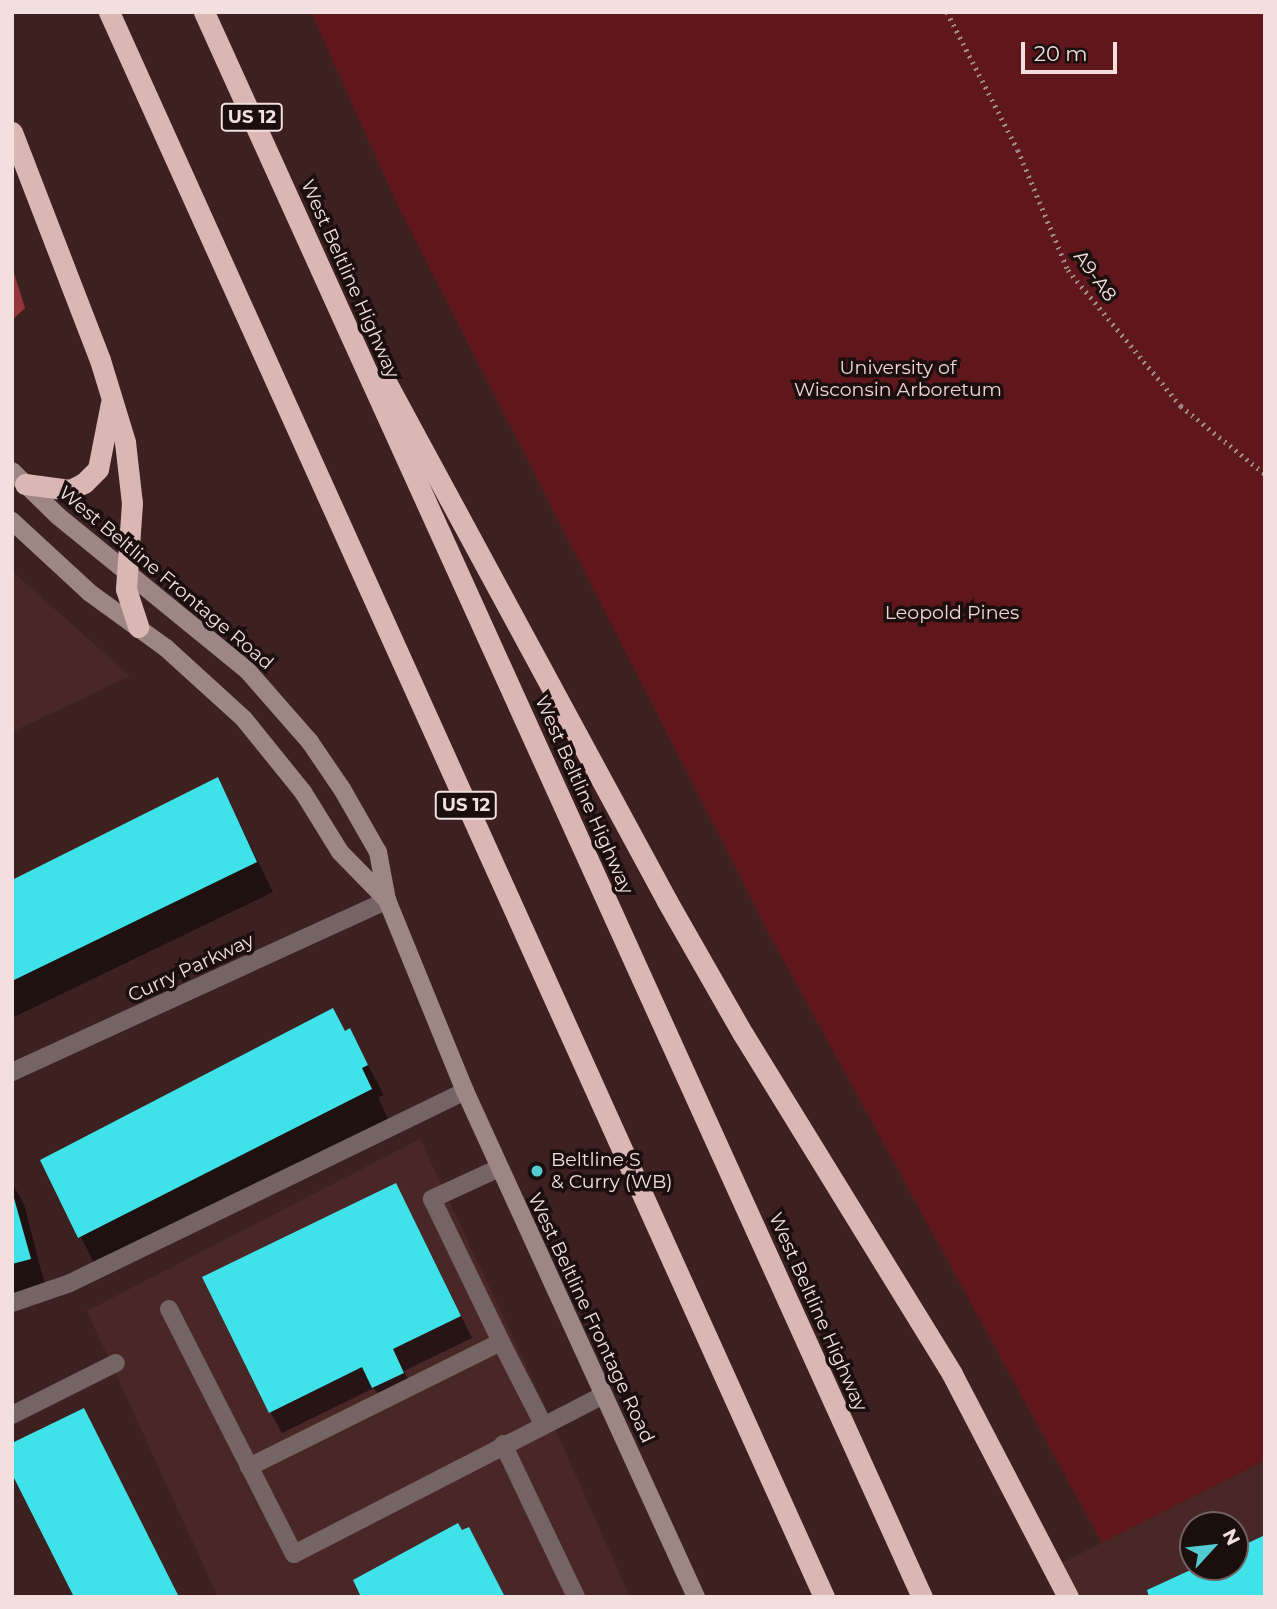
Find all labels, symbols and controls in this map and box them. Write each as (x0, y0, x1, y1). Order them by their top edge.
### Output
scale bar (1025, 28, 1121, 72)
text: 20 m (1034, 41, 1088, 66)
road number: US 12 (220, 103, 284, 132)
street label: West Beltline Highway (296, 176, 404, 382)
street label: A9-A8 (1069, 246, 1121, 306)
park label: University of Wisconsin Arboretum (794, 357, 1002, 401)
street label: West Beltline Frontage Road (54, 481, 278, 675)
park label: Leopold Pines (885, 602, 1019, 624)
street label: West Beltline Highway (530, 692, 638, 898)
road number: US 12 (434, 790, 498, 820)
street label: Curry Parkway (124, 929, 258, 1007)
place label: Beltline S & Curry (WB) (551, 1149, 672, 1193)
marker: Beltline S & Curry (WB) (529, 1163, 545, 1179)
street label: West Beltline Frontage Road (523, 1189, 659, 1447)
street label: West Beltline Highway (764, 1209, 872, 1415)
north arrow (1179, 1511, 1249, 1581)
text: N (1218, 1525, 1245, 1549)

